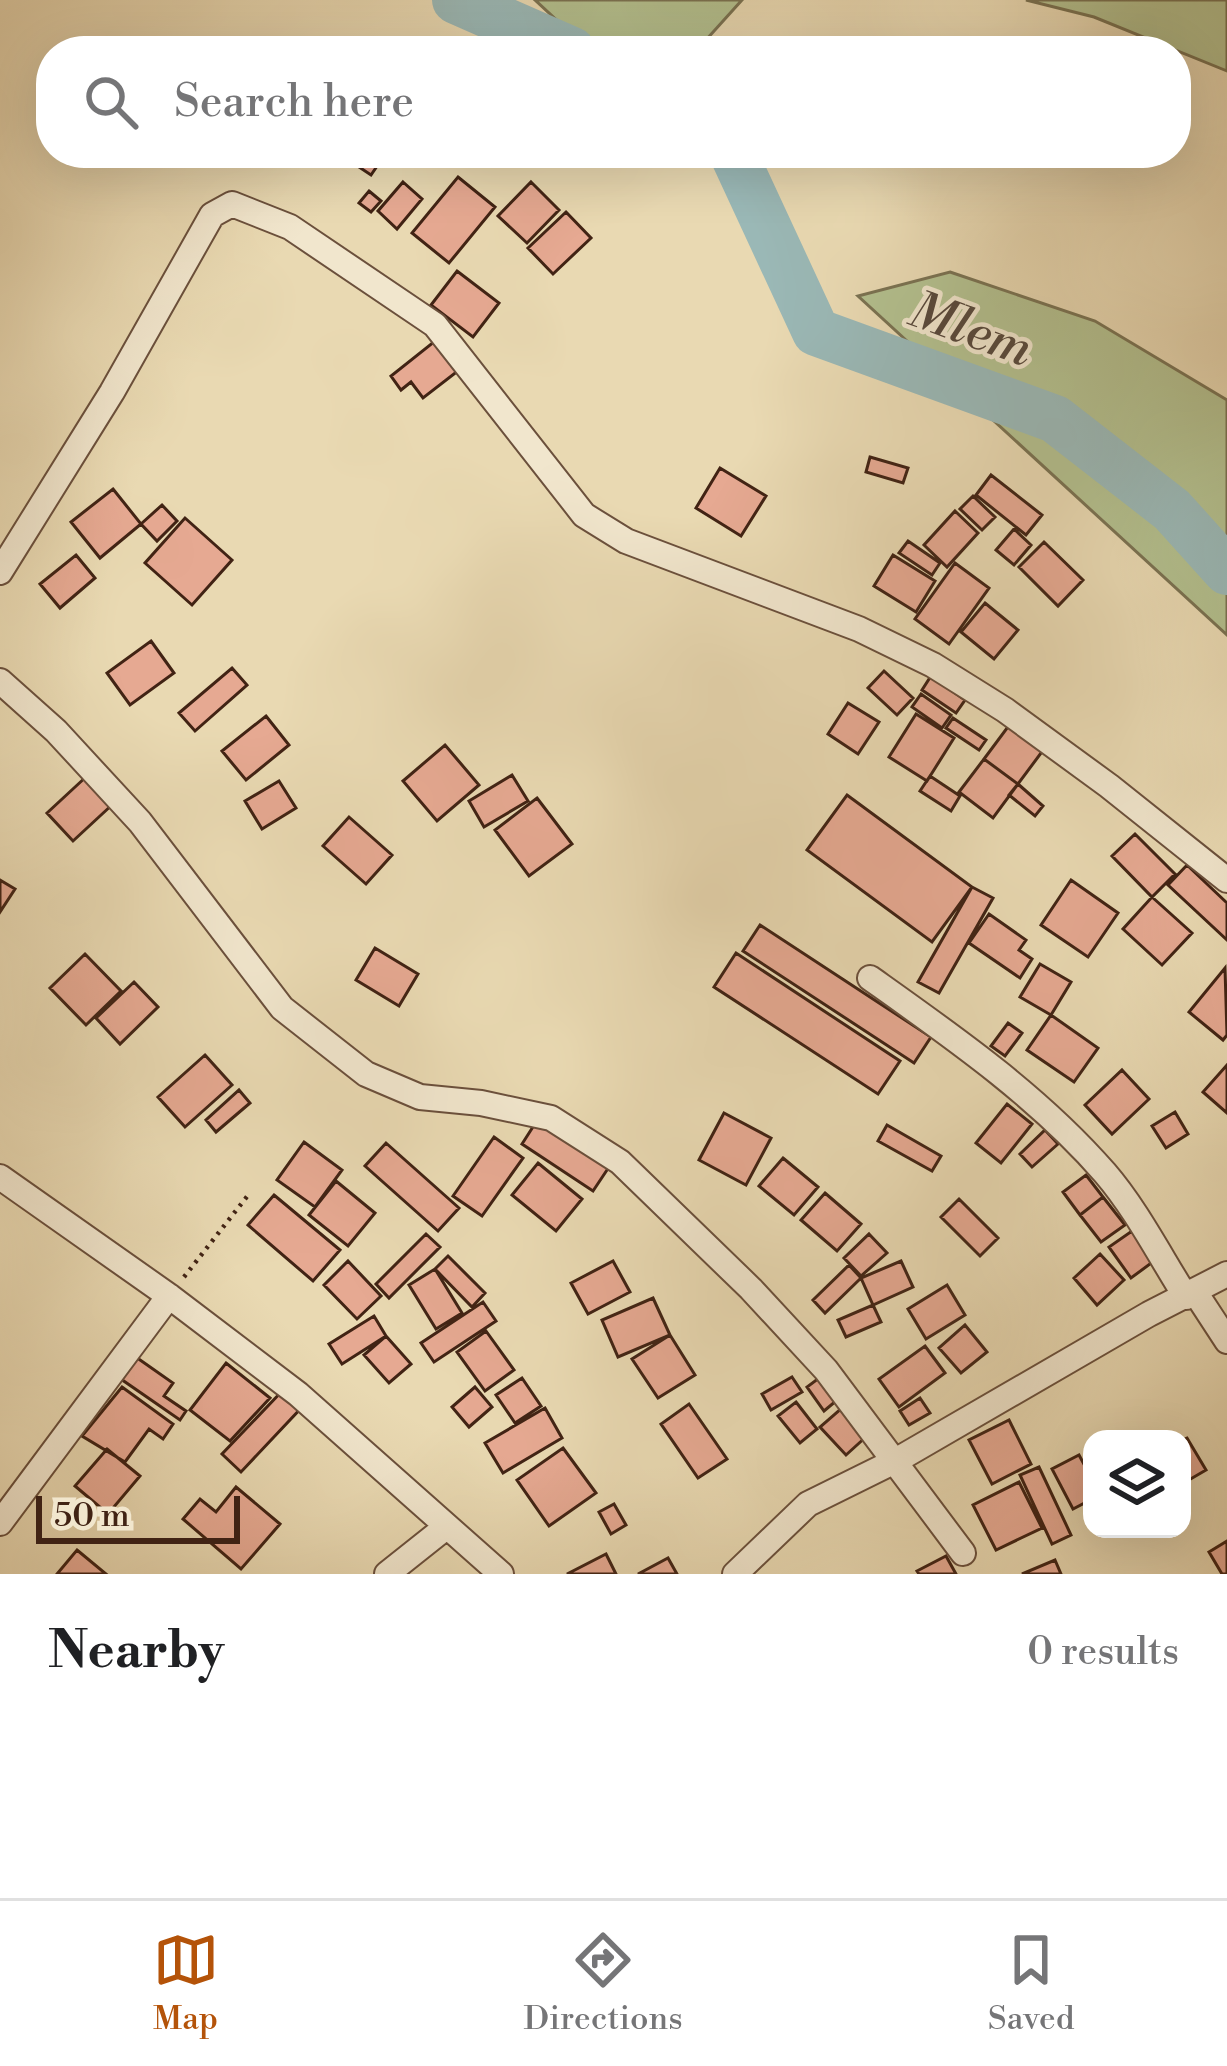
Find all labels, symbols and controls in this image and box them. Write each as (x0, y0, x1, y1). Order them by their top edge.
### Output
search box (36, 36, 1191, 168)
icon: search (78, 69, 144, 135)
text: Search here (174, 74, 414, 131)
water label: Mlem (900, 279, 1041, 383)
map controls (1083, 1430, 1191, 1538)
button: layers (1083, 1430, 1191, 1538)
scale bar (36, 1490, 240, 1543)
text: 50 m (54, 1496, 130, 1537)
text: Nearby (48, 1620, 224, 1684)
text: 0 results (1027, 1628, 1179, 1677)
tab: Map (153, 1927, 219, 2040)
tab: Directions (524, 1927, 683, 2040)
tab: Saved (988, 1927, 1074, 2040)

